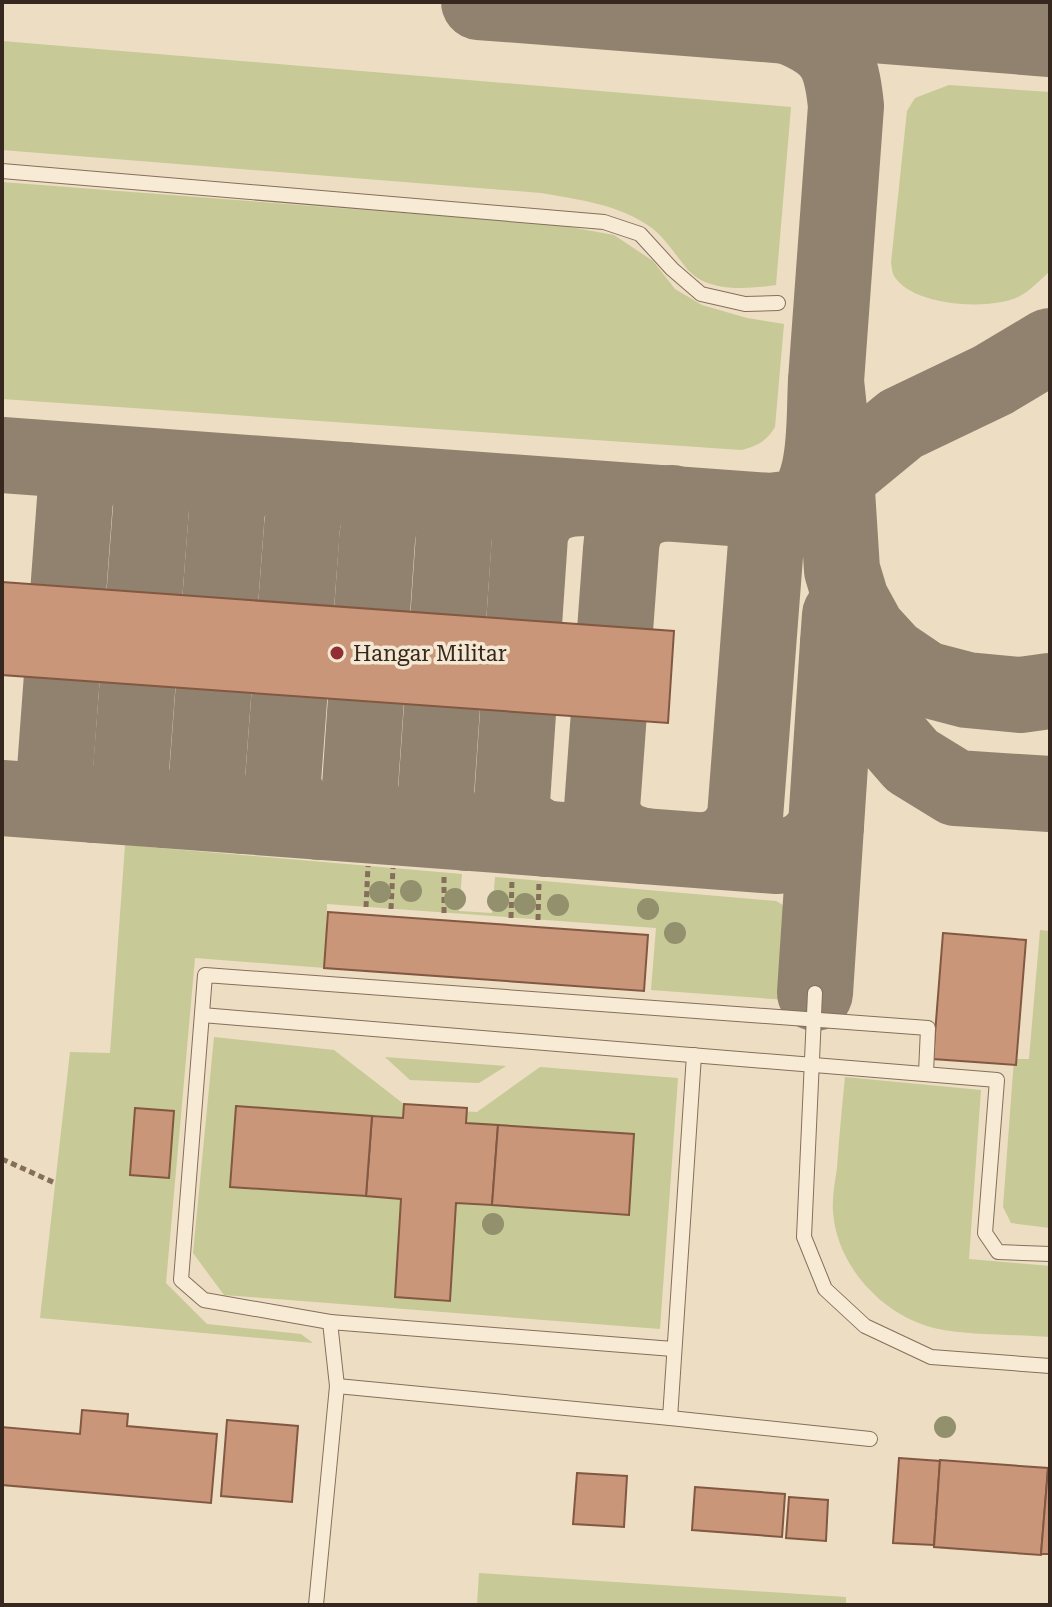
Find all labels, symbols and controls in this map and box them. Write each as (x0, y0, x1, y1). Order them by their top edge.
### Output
place label: Hangar Militar (353, 641, 507, 666)
marker: Hangar Militar (328, 644, 346, 662)

